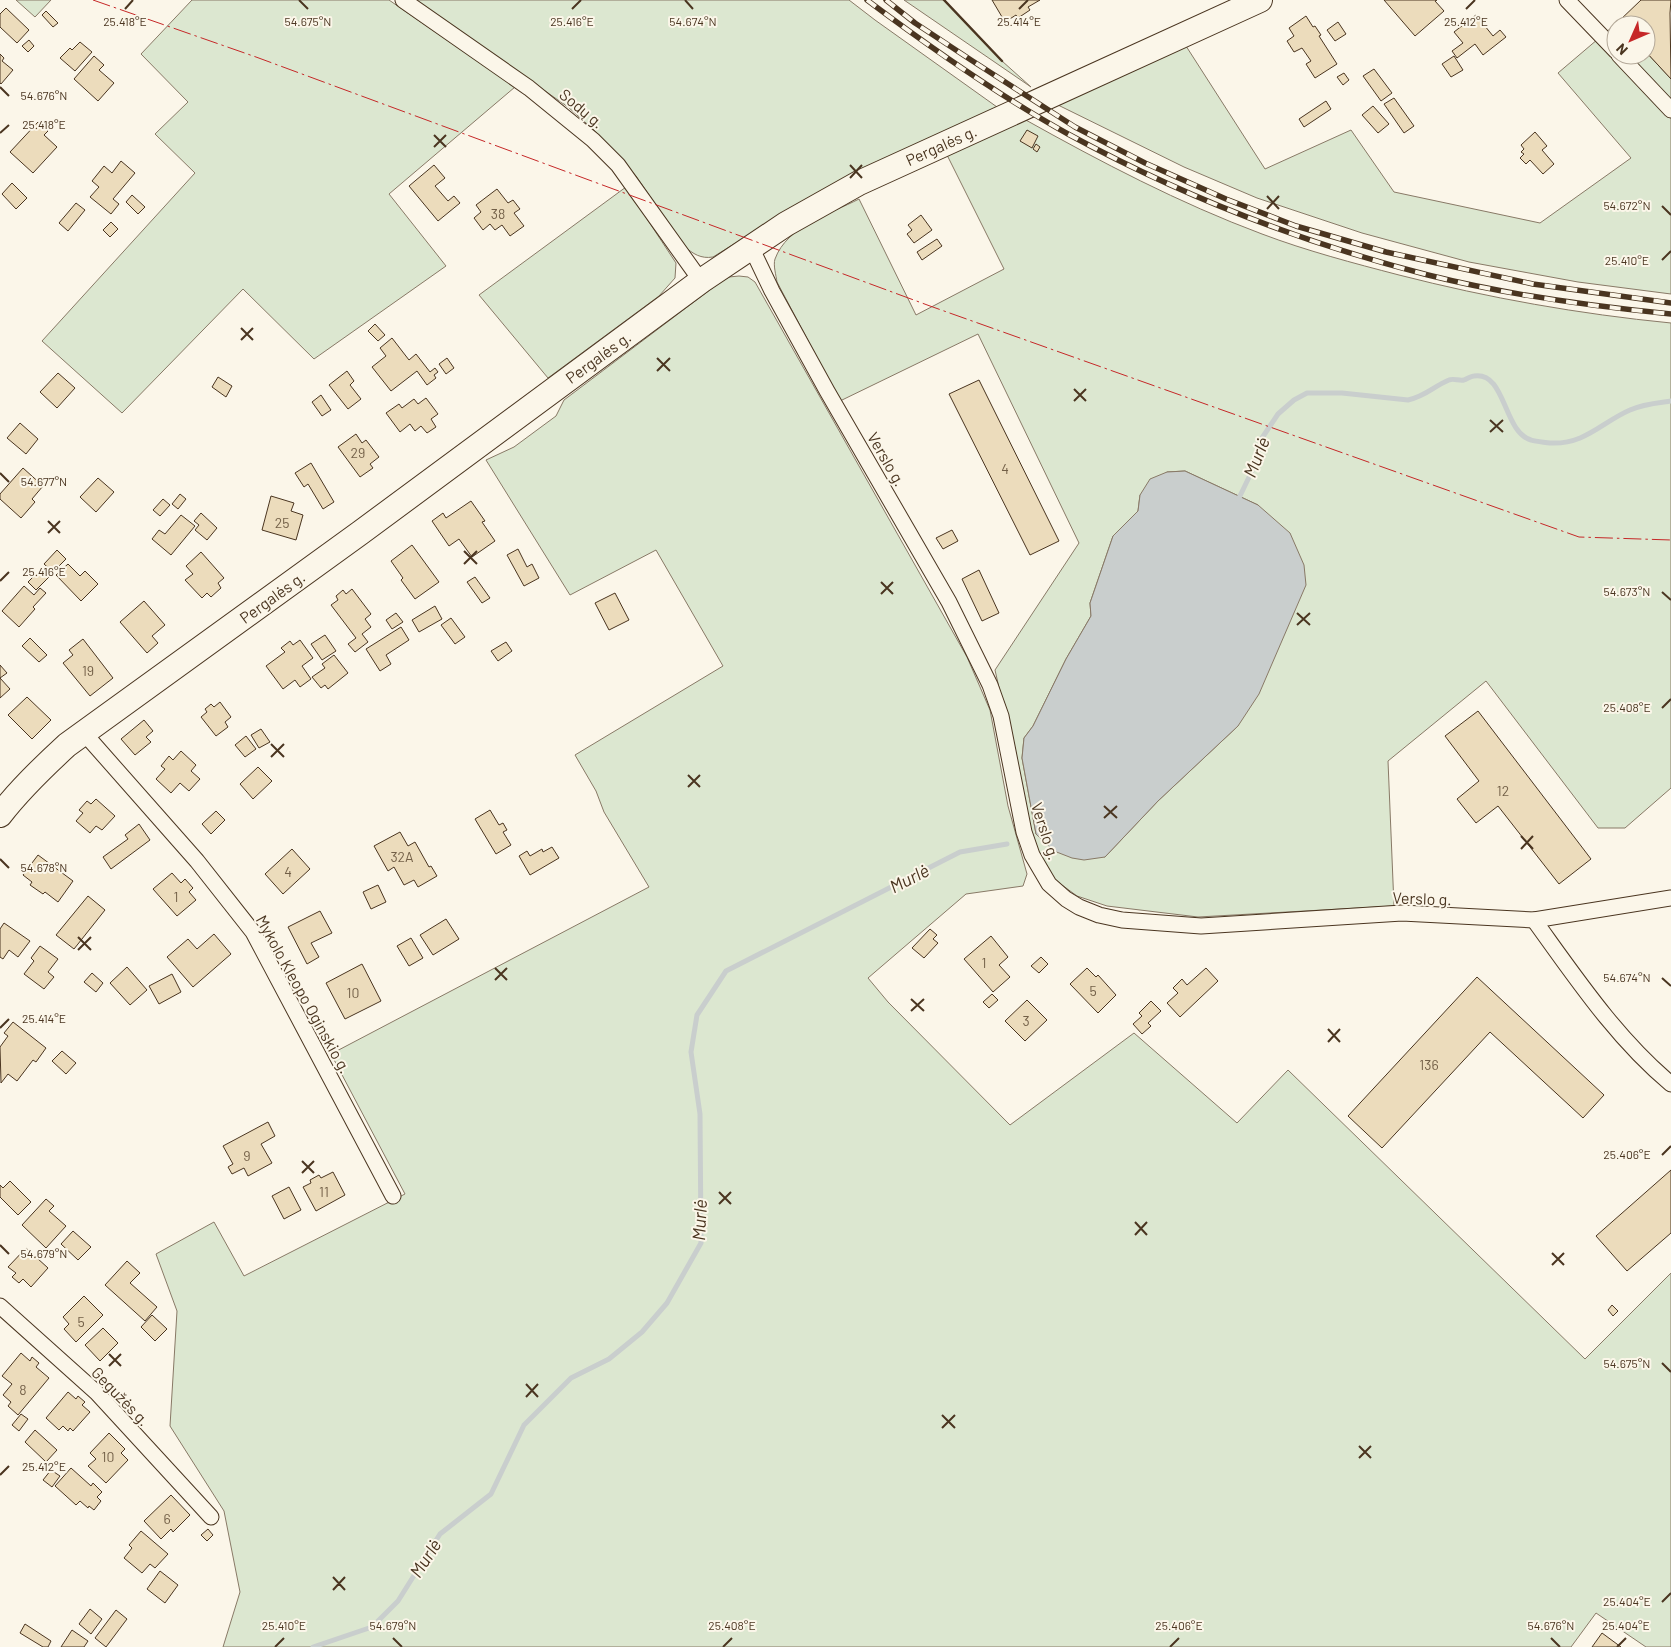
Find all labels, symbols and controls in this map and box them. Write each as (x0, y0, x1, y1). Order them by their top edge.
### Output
text: 25.418°E (103, 14, 147, 28)
text: 54.675°N (285, 14, 331, 28)
text: 25.416°E (550, 14, 594, 28)
text: 54.674°N (669, 14, 717, 28)
text: 25.414°E (997, 14, 1041, 28)
text: 25.412°E (1444, 14, 1488, 28)
north arrow (1606, 15, 1656, 65)
text: N (1612, 40, 1631, 59)
street label: Sodų g. (556, 84, 608, 132)
text: 54.676°N (21, 88, 67, 102)
text: 25.418°E (22, 117, 66, 131)
street label: Pergalės g. (902, 121, 980, 169)
text: 54.672°N (1603, 198, 1651, 212)
house number: 38 (491, 205, 505, 222)
text: 25.410°E (1605, 253, 1649, 267)
street label: Pergalės g. (562, 327, 634, 387)
street label: Verslo g. (864, 429, 910, 489)
water label: Murlė (1238, 434, 1274, 480)
house number: 29 (351, 444, 365, 461)
house number: 4 (1001, 460, 1009, 477)
text: 54.677°N (21, 474, 67, 488)
house number: 25 (275, 514, 289, 531)
text: 25.416°E (22, 564, 66, 578)
street label: Pergalės g. (236, 567, 308, 627)
text: 54.673°N (1604, 584, 1650, 598)
house number: 19 (82, 662, 94, 679)
text: 25.408°E (1603, 700, 1651, 714)
house number: 12 (1497, 782, 1509, 799)
street label: Verslo g. (1028, 800, 1064, 862)
house number: 32A (390, 848, 414, 865)
water label: Murlė (886, 859, 932, 897)
text: 54.678°N (21, 860, 67, 874)
house number: 4 (284, 863, 292, 880)
street label: Verslo g. (1392, 887, 1452, 909)
house number: 1 (174, 888, 178, 905)
street label: Mykolo Kleopo Oginskio g. (253, 912, 355, 1076)
house number: 1 (982, 954, 986, 971)
text: 54.674°N (1603, 970, 1651, 984)
house number: 5 (1089, 982, 1097, 999)
house number: 10 (347, 984, 359, 1001)
text: 25.414°E (22, 1011, 66, 1025)
house number: 3 (1022, 1012, 1030, 1029)
house number: 136 (1419, 1056, 1439, 1073)
house number: 9 (243, 1147, 251, 1164)
text: 25.406°E (1603, 1147, 1651, 1161)
house number: 11 (319, 1183, 329, 1200)
water label: Murlė (687, 1199, 711, 1241)
text: 54.679°N (21, 1246, 67, 1260)
house number: 5 (77, 1313, 85, 1330)
text: 54.675°N (1604, 1356, 1650, 1370)
street label: Gegužės g. (88, 1362, 154, 1430)
house number: 8 (19, 1381, 27, 1398)
house number: 10 (102, 1448, 114, 1465)
text: 25.412°E (22, 1459, 66, 1473)
house number: 6 (163, 1510, 171, 1527)
water label: Murlė (404, 1535, 446, 1581)
text: 25.404°E (1603, 1594, 1651, 1608)
text: 25.410°E (262, 1618, 306, 1632)
text: 54.679°N (370, 1618, 416, 1632)
text: 25.408°E (708, 1618, 756, 1632)
text: 25.406°E (1155, 1618, 1203, 1632)
text: 54.676°N (1528, 1618, 1574, 1632)
text: 25.404°E (1602, 1618, 1650, 1632)

